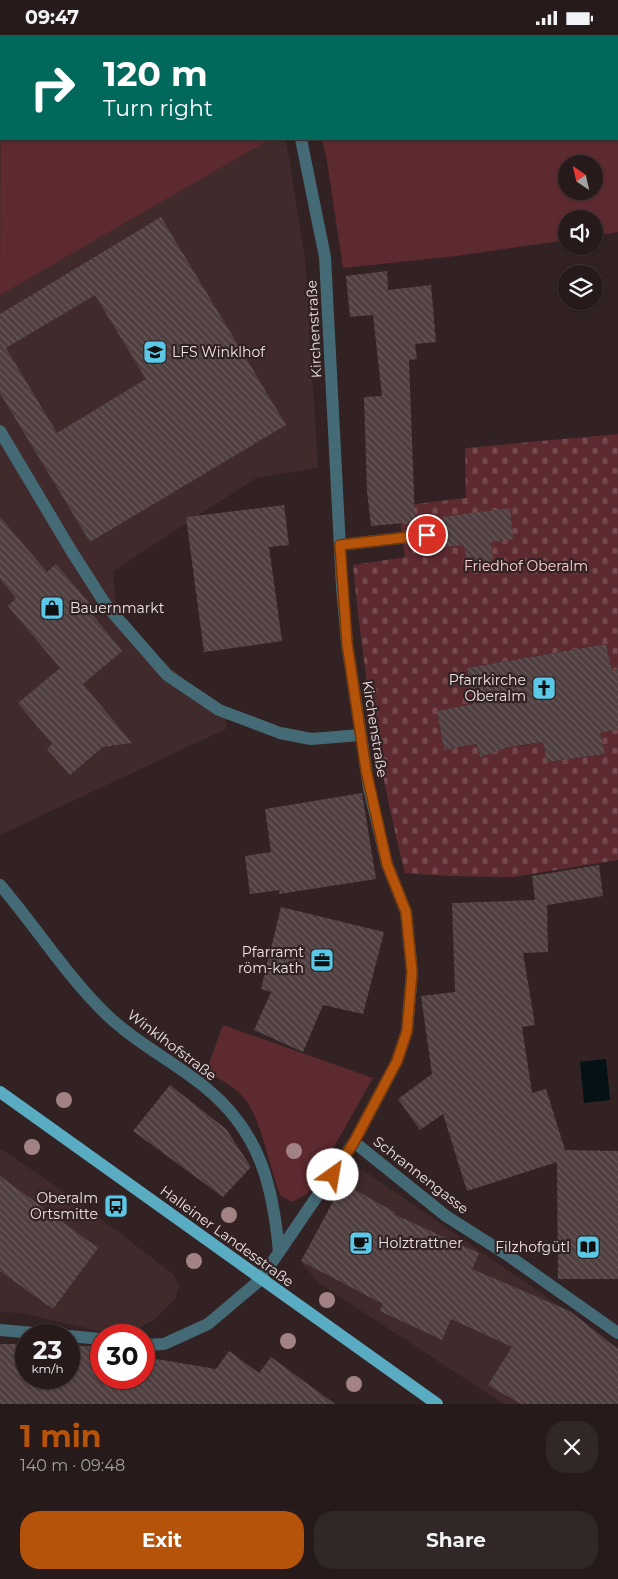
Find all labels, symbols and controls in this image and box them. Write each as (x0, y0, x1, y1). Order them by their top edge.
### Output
text: 09:47 (25, 6, 79, 29)
text: 120 m (103, 52, 208, 95)
icon: right (20, 55, 85, 120)
text: Turn right (103, 95, 213, 122)
north arrow (558, 155, 602, 200)
map controls (558, 155, 603, 310)
button: sound (558, 210, 603, 255)
button: layers (558, 265, 603, 310)
street label: Kirchenstraße (302, 280, 326, 378)
school or university icon: LFS Winklhof (142, 339, 168, 365)
place label: LFS Winklhof (172, 343, 266, 361)
pin (406, 514, 448, 556)
icon: arrive (413, 521, 441, 549)
park label: Friedhof Oberalm (464, 557, 588, 575)
shop icon: Bauernmarkt (39, 595, 65, 621)
place label: Bauernmarkt (70, 599, 165, 617)
place label: Pfarrkirche Oberalm (449, 671, 526, 705)
church icon: Pfarrkirche Oberalm (531, 675, 557, 701)
street label: Kirchenstraße (358, 679, 392, 779)
place label: Pfarramt röm-kath (238, 943, 304, 977)
office icon: Pfarramt röm-kath (309, 947, 335, 973)
street label: Winklhofstraße (124, 1006, 220, 1084)
street label: Schrannengasse (370, 1132, 472, 1218)
position arrow (306, 1148, 358, 1200)
street label: Halleiner Landesstraße (157, 1181, 297, 1291)
place label: Oberalm Ortsmitte (30, 1189, 98, 1223)
bus stop icon: Oberalm Ortsmitte (103, 1193, 129, 1219)
cafe icon: Holztrattner (348, 1230, 374, 1256)
place label: Holztrattner (378, 1234, 463, 1252)
library icon: Filzhofgütl (575, 1234, 601, 1260)
place label: Filzhofgütl (495, 1238, 570, 1256)
speed limit sign: 30 (90, 1324, 155, 1389)
text: 23 (33, 1335, 62, 1365)
text: km/h (31, 1361, 64, 1376)
text: 1 min (20, 1418, 101, 1455)
button: close (546, 1421, 598, 1473)
text: 140 m · 09:48 (20, 1456, 125, 1475)
button: Exit (20, 1511, 304, 1569)
button: Share (314, 1511, 598, 1569)

